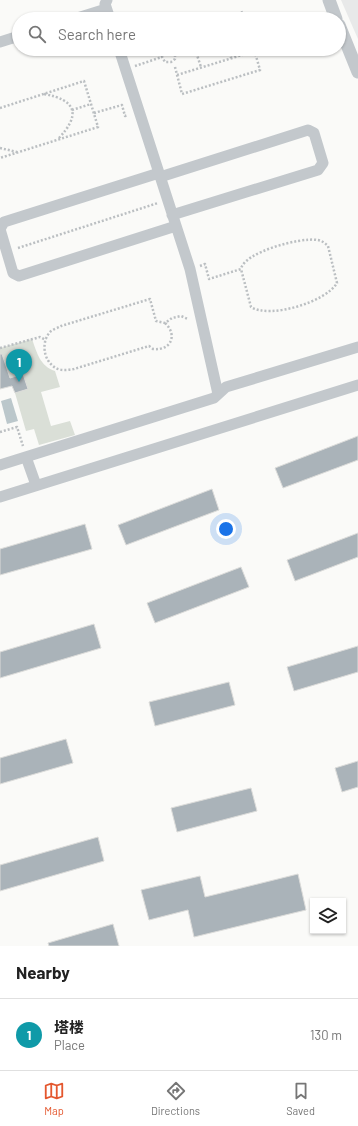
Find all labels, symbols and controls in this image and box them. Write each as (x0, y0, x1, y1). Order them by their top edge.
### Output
search box (12, 12, 346, 56)
icon: search (26, 23, 48, 45)
text: Search here (58, 25, 136, 43)
pin: 1 (6, 349, 32, 382)
your location (216, 519, 236, 539)
map controls (310, 898, 346, 934)
button: layers (310, 898, 346, 934)
text: Nearby (16, 962, 70, 982)
text: 塔楼 (54, 1018, 84, 1036)
text: 1 (27, 1027, 31, 1043)
text: 130 m (310, 1027, 342, 1043)
text: Place (54, 1037, 85, 1053)
tab: Map (43, 1080, 65, 1117)
tab: Directions (151, 1080, 200, 1117)
tab: Saved (286, 1080, 315, 1117)

